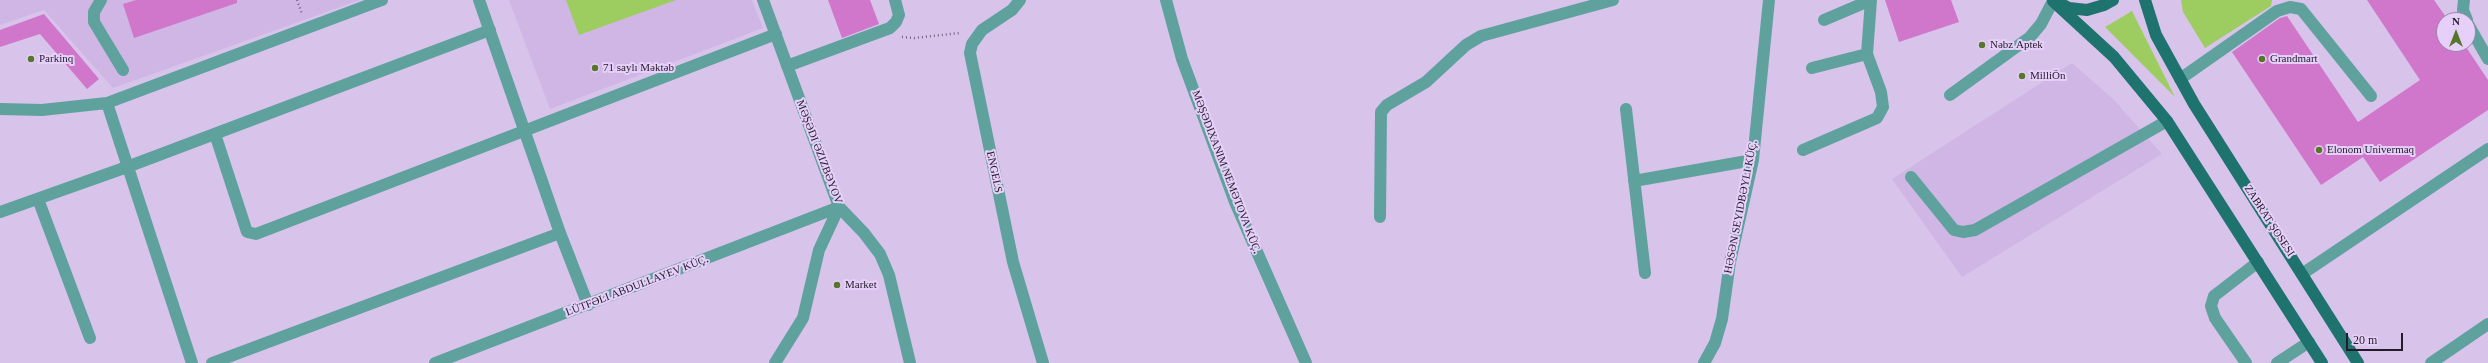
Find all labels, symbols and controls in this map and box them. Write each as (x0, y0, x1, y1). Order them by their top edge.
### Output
north arrow (2436, 12, 2476, 52)
text: N (2452, 15, 2460, 27)
place label: Nəbz Aptek (1990, 38, 2043, 52)
marker: Nəbz Aptek (1977, 40, 1987, 50)
place label: Parkinq (39, 52, 73, 66)
place label: Grandmart (2270, 52, 2318, 66)
marker: Parkinq (26, 54, 36, 64)
marker: Grandmart (2257, 54, 2267, 64)
place label: 71 saylı Məktəb (603, 61, 674, 75)
marker: 71 saylı Məktəb (590, 63, 600, 73)
place label: MilliÖn (2030, 69, 2065, 83)
marker: MilliÖn (2017, 71, 2027, 81)
street label: MƏŞƏDIXANIM NEMƏTOVA KÜÇ. (1189, 89, 1263, 255)
street label: MƏŞƏDI ƏZIZBƏYOV (793, 98, 845, 206)
street label: HƏSƏN SEYIDBƏYLI KÜÇ. (1722, 139, 1760, 275)
place label: Elonom Univermaq (2327, 143, 2414, 157)
marker: Elonom Univermaq (2314, 145, 2324, 155)
street label: ENGELS (983, 150, 1005, 194)
street label: ZABRAT ŞOSESI (2241, 183, 2297, 259)
street label: LÜTFƏLI ABDULLAYEV KÜÇ. (564, 253, 710, 319)
place label: Market (845, 278, 877, 292)
marker: Market (832, 280, 842, 290)
scale bar (2348, 325, 2405, 351)
text: 20 m (2353, 333, 2377, 347)

